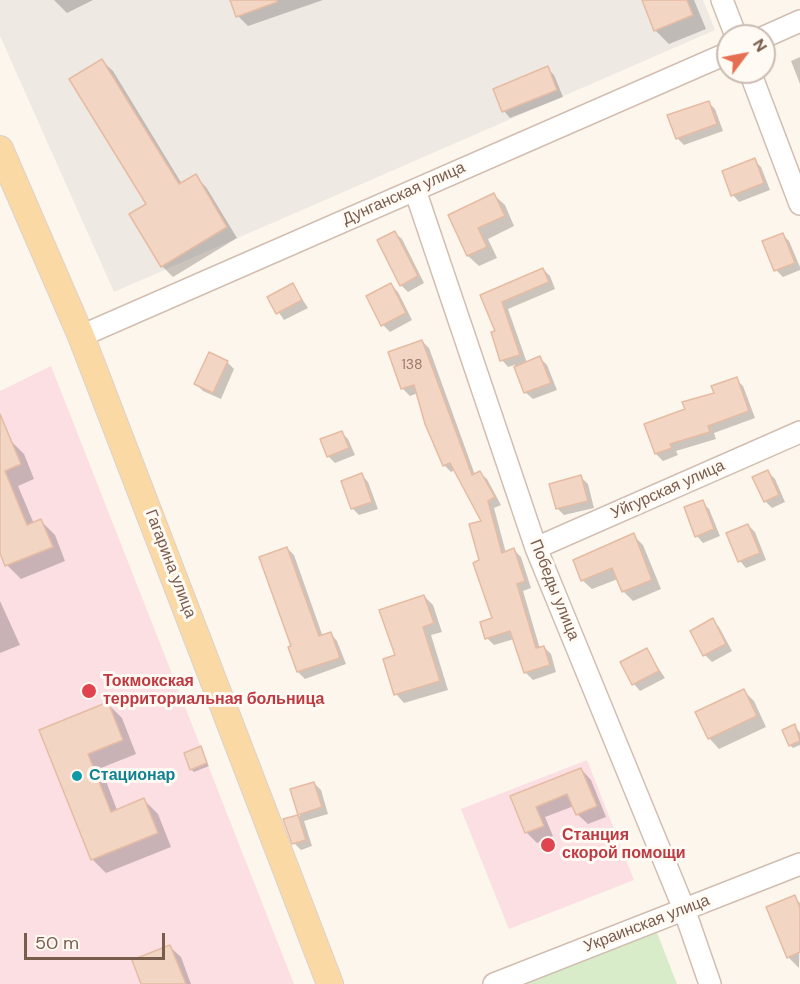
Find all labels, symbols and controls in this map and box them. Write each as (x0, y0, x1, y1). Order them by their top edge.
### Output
north arrow (716, 24, 776, 84)
text: N (748, 35, 772, 56)
street label: Дунганская улица (340, 158, 468, 230)
house number: 138 (401, 357, 423, 373)
street label: Уйгурская улица (608, 456, 728, 524)
street label: Гагарина улица (140, 507, 200, 621)
street label: Победы улица (525, 537, 583, 643)
place label: Токмокская территориальная больница (103, 672, 324, 710)
marker: Токмокская территориальная больница (80, 682, 98, 700)
place label: Cтационар (89, 766, 175, 786)
marker: Cтационар (70, 769, 84, 783)
place label: Станция скорой помощи (562, 826, 686, 864)
marker: Станция скорой помощи (539, 836, 557, 854)
street label: Украинская улица (581, 891, 713, 957)
scale bar (27, 921, 168, 959)
text: 50 m (35, 931, 79, 955)

